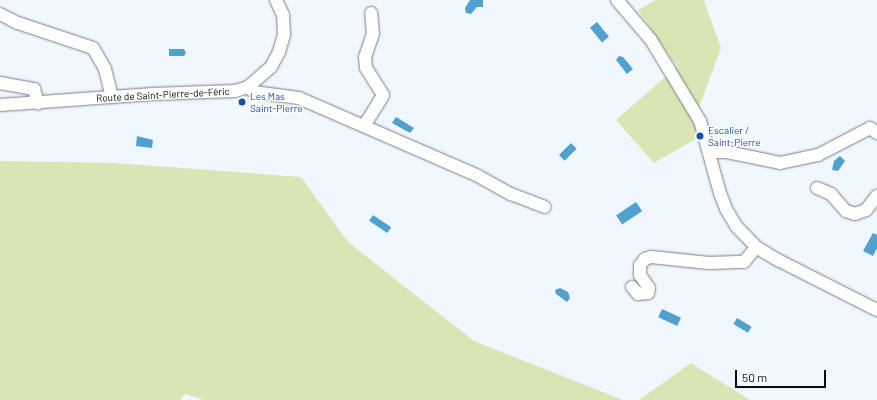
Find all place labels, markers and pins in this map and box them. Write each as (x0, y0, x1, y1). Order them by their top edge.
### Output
place label: Les Mas Saint-Pierre (250, 90, 303, 114)
marker: Les Mas Saint-Pierre (237, 97, 247, 107)
place label: Escalier / Saint-Pierre (708, 124, 761, 148)
marker: Escalier / Saint-Pierre (695, 131, 705, 141)

